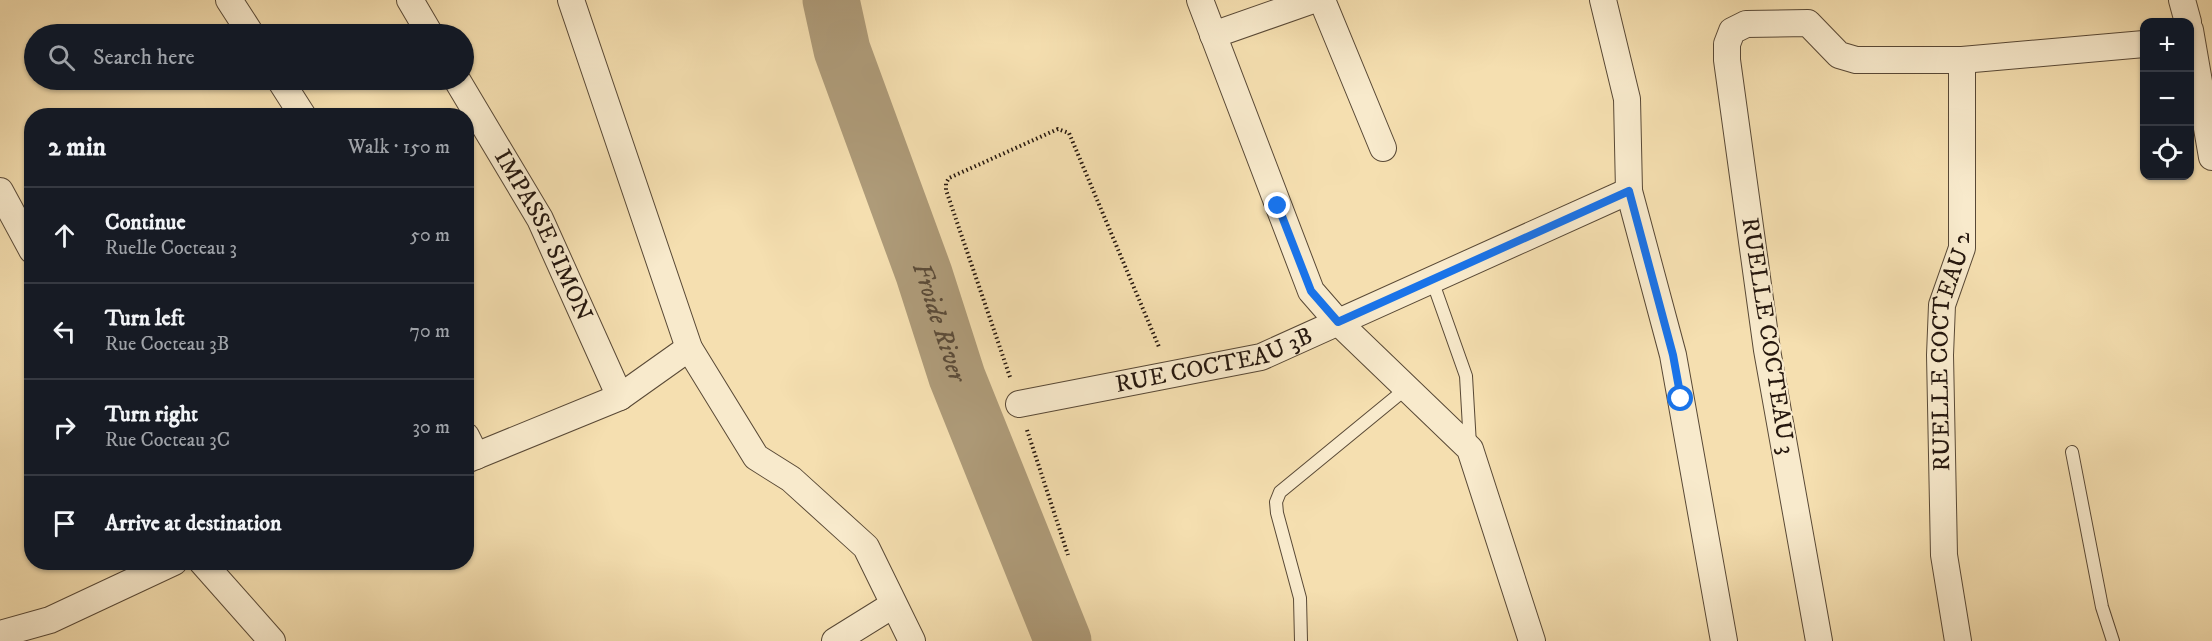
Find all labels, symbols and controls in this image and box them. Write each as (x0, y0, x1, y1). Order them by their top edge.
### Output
map controls (2140, 18, 2194, 180)
button: + (2140, 18, 2194, 72)
search box (24, 24, 474, 90)
icon: search (45, 41, 78, 74)
text: Search here (93, 44, 195, 71)
button: − (2140, 72, 2194, 126)
button: locate (2140, 126, 2194, 180)
text: 2 min (48, 131, 106, 164)
text: Walk · 150 m (348, 135, 450, 160)
street label: IMPASSE SIMON (487, 144, 599, 326)
route end (1264, 192, 1290, 218)
text: Continue (105, 209, 186, 236)
street label: RUELLE COCTEAU 3 (1734, 215, 1802, 457)
icon: ahead (48, 219, 81, 252)
text: 50 m (410, 223, 450, 248)
street label: RUELLE COCTEAU 2 (1925, 232, 1977, 472)
text: Ruelle Cocteau 3 (105, 236, 237, 261)
water label: Froide River (905, 257, 974, 387)
text: Turn left (105, 305, 185, 332)
icon: left (48, 315, 81, 348)
text: 70 m (409, 319, 450, 344)
street label: RUE COCTEAU 3B (1113, 321, 1317, 400)
text: Rue Cocteau 3B (105, 332, 229, 357)
route start (1667, 385, 1693, 411)
text: Turn right (105, 401, 198, 428)
icon: right (48, 411, 81, 444)
text: 30 m (412, 415, 450, 440)
text: Rue Cocteau 3C (105, 428, 230, 453)
icon: arrive (48, 507, 81, 540)
text: Arrive at destination (105, 510, 282, 537)

